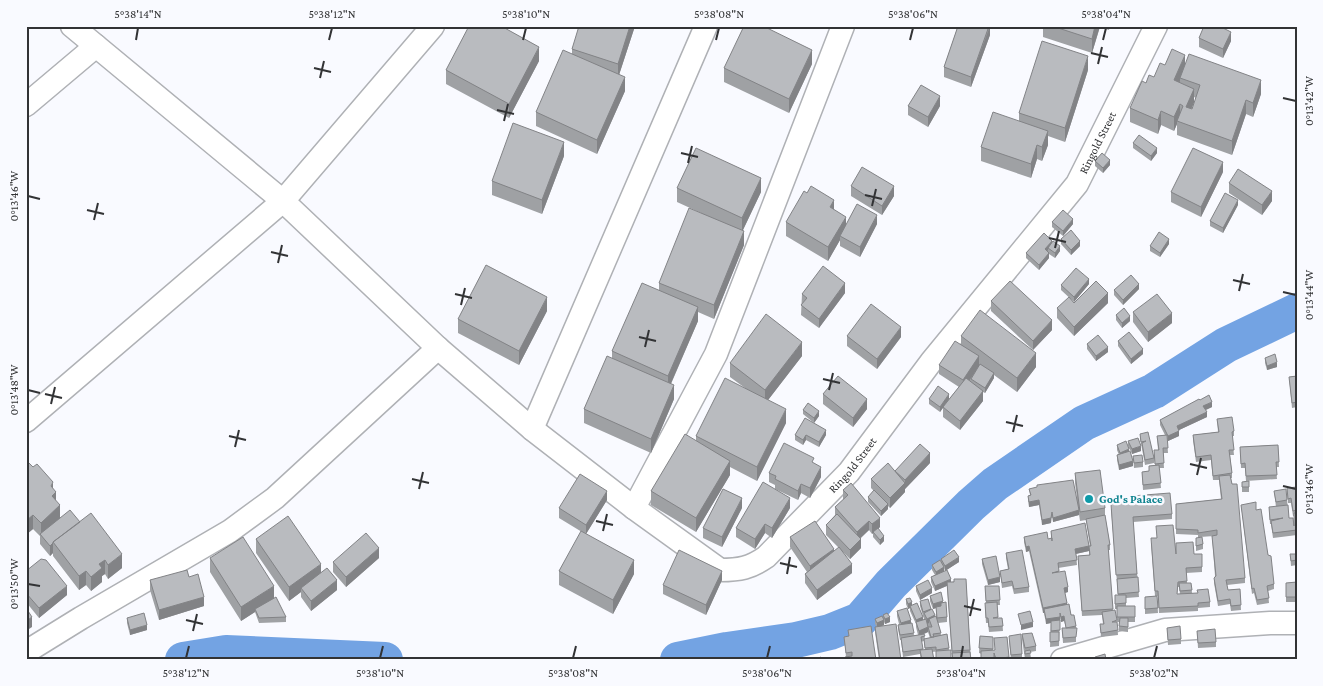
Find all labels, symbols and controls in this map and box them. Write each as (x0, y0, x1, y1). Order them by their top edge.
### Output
text: 5°38'14"N (114, 7, 162, 21)
text: 5°38'12"N (308, 7, 356, 21)
text: 5°38'10"N (502, 7, 550, 21)
text: 5°38'08"N (694, 7, 744, 21)
text: 5°38'06"N (888, 7, 938, 21)
text: 5°38'04"N (1081, 7, 1131, 21)
text: 0°13'42"W (1302, 76, 1316, 126)
street label: Ringold Street (1076, 108, 1120, 176)
text: 0°13'46"W (7, 171, 21, 221)
text: 0°13'44"W (1302, 270, 1316, 320)
text: 0°13'48"W (7, 364, 21, 416)
street label: Ringold Street (826, 434, 880, 496)
text: 0°13'46"W (1302, 464, 1316, 514)
place label: God's Palace (1099, 492, 1163, 506)
marker: God's Palace (1083, 493, 1095, 505)
text: 0°13'50"W (7, 558, 21, 610)
text: 5°38'12"N (162, 666, 210, 680)
text: 5°38'10"N (356, 666, 404, 680)
text: 5°38'08"N (548, 666, 598, 680)
text: 5°38'06"N (742, 666, 792, 680)
text: 5°38'04"N (936, 666, 986, 680)
text: 5°38'02"N (1129, 666, 1179, 680)

